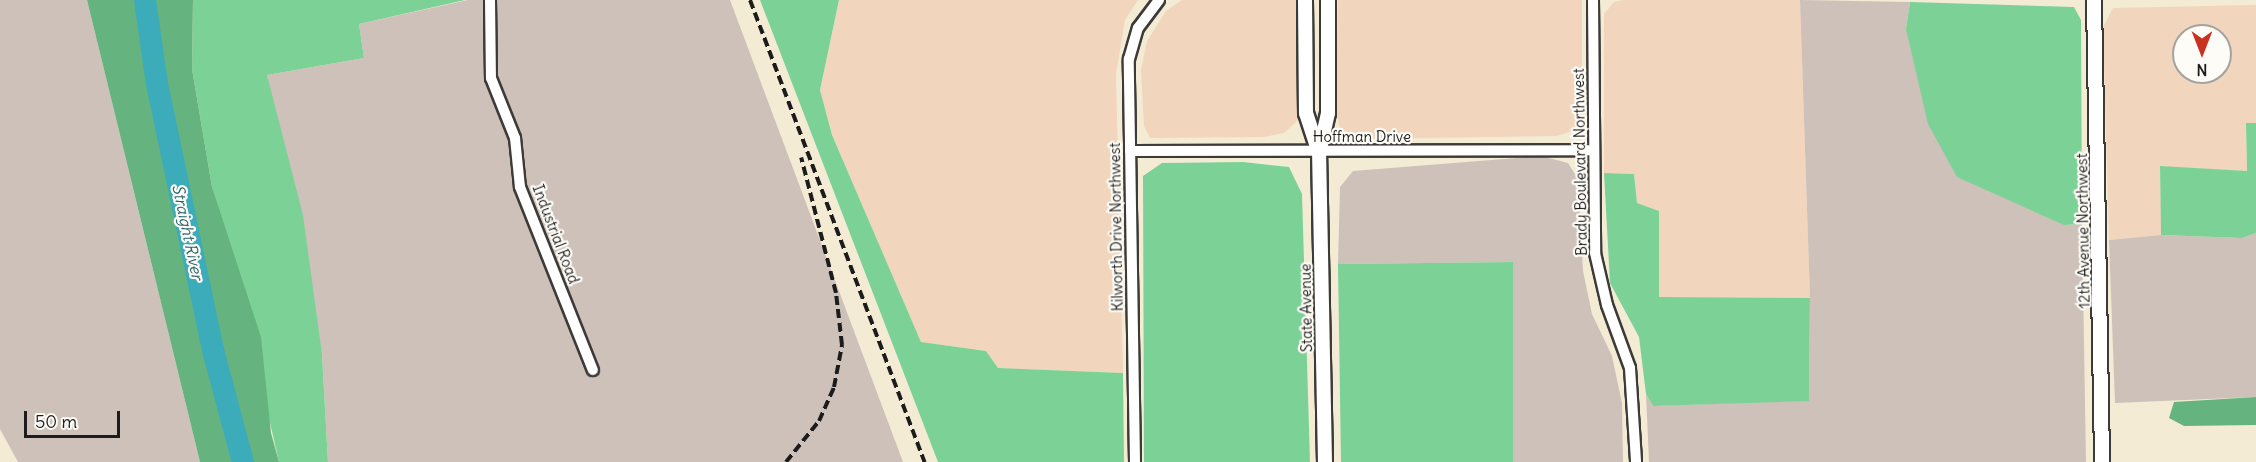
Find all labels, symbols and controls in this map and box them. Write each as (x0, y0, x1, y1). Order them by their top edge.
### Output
north arrow (2172, 24, 2232, 84)
text: N (2196, 60, 2208, 80)
street label: Brady Boulevard Northwest (1569, 68, 1591, 256)
street label: Hoffman Drive (1313, 128, 1411, 146)
street label: Kilworth Drive Northwest (1106, 142, 1126, 312)
street label: 12th Avenue Northwest (2073, 153, 2093, 309)
street label: Industrial Road (529, 182, 583, 286)
water label: Straight River (169, 183, 207, 281)
street label: State Avenue (1296, 264, 1316, 352)
scale bar (27, 399, 123, 437)
text: 50 m (35, 410, 77, 433)

